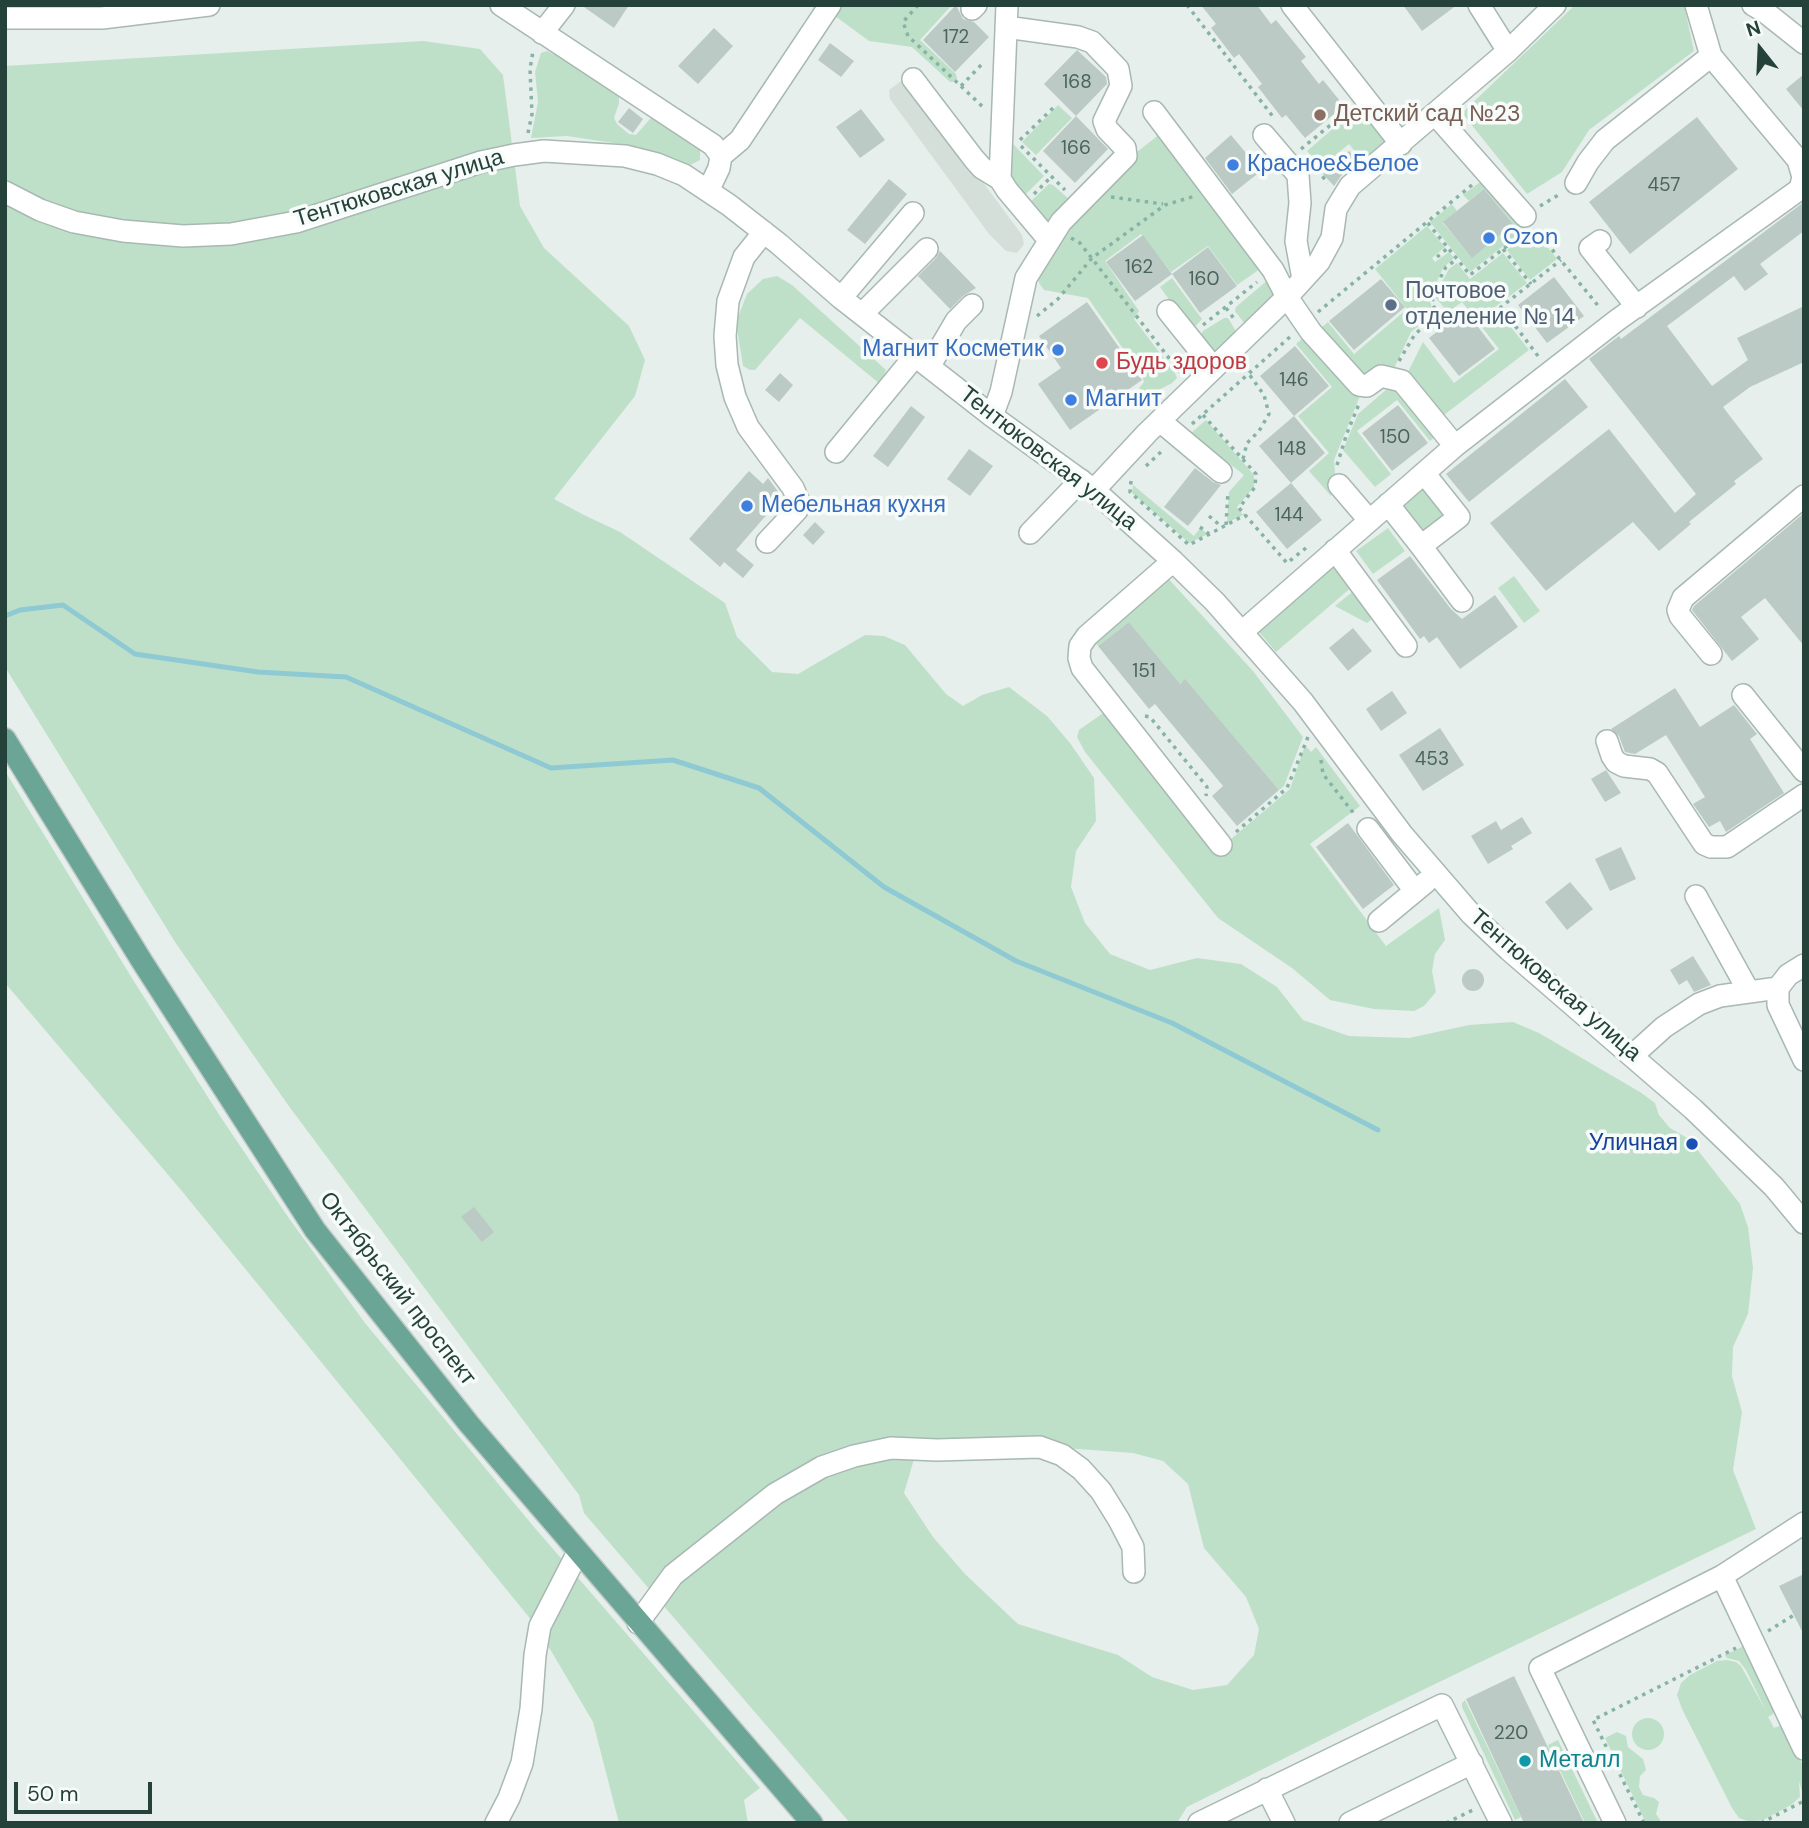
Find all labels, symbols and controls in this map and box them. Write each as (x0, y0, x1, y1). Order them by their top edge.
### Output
north arrow (1725, 14, 1795, 84)
text: N (1743, 15, 1764, 43)
house number: 172 (943, 27, 969, 49)
house number: 168 (1062, 72, 1092, 94)
place label: Детский сад №23 (1334, 101, 1521, 129)
marker: Детский сад №23 (1312, 107, 1328, 123)
house number: 166 (1061, 138, 1091, 160)
street label: Тентюковская улица (291, 144, 507, 234)
place label: Красное&Белое (1247, 151, 1419, 179)
marker: Красное&Белое (1225, 157, 1241, 173)
house number: 457 (1648, 175, 1680, 197)
place label: Ozon (1503, 224, 1558, 252)
marker: Ozon (1481, 230, 1497, 246)
house number: 162 (1125, 257, 1153, 279)
house number: 160 (1189, 269, 1219, 291)
place label: Почтовое отделение № 14 (1405, 278, 1575, 332)
marker: Почтовое отделение № 14 (1383, 297, 1399, 313)
place label: Магнит Косметик (862, 336, 1044, 364)
marker: Магнит Косметик (1050, 342, 1066, 358)
place label: Будь здоров (1116, 349, 1247, 377)
marker: Будь здоров (1094, 355, 1110, 371)
house number: 146 (1279, 370, 1309, 392)
street label: Тентюковская улица (954, 381, 1142, 537)
place label: Магнит (1085, 386, 1162, 414)
marker: Магнит (1063, 392, 1079, 408)
house number: 150 (1380, 427, 1410, 449)
house number: 148 (1277, 439, 1307, 461)
place label: Мебельная кухня (761, 492, 946, 520)
marker: Мебельная кухня (739, 498, 755, 514)
house number: 144 (1275, 505, 1303, 527)
house number: 151 (1132, 661, 1156, 683)
house number: 453 (1415, 749, 1449, 771)
street label: Тентюковская улица (1464, 904, 1646, 1068)
place label: Уличная (1589, 1130, 1678, 1158)
marker: Уличная (1684, 1136, 1700, 1152)
street label: Октябрьский проспект (313, 1187, 481, 1391)
house number: 220 (1494, 1723, 1528, 1745)
place label: Металл (1539, 1747, 1620, 1775)
marker: Металл (1517, 1753, 1533, 1769)
scale bar (18, 1769, 156, 1813)
text: 50 m (27, 1780, 78, 1808)

